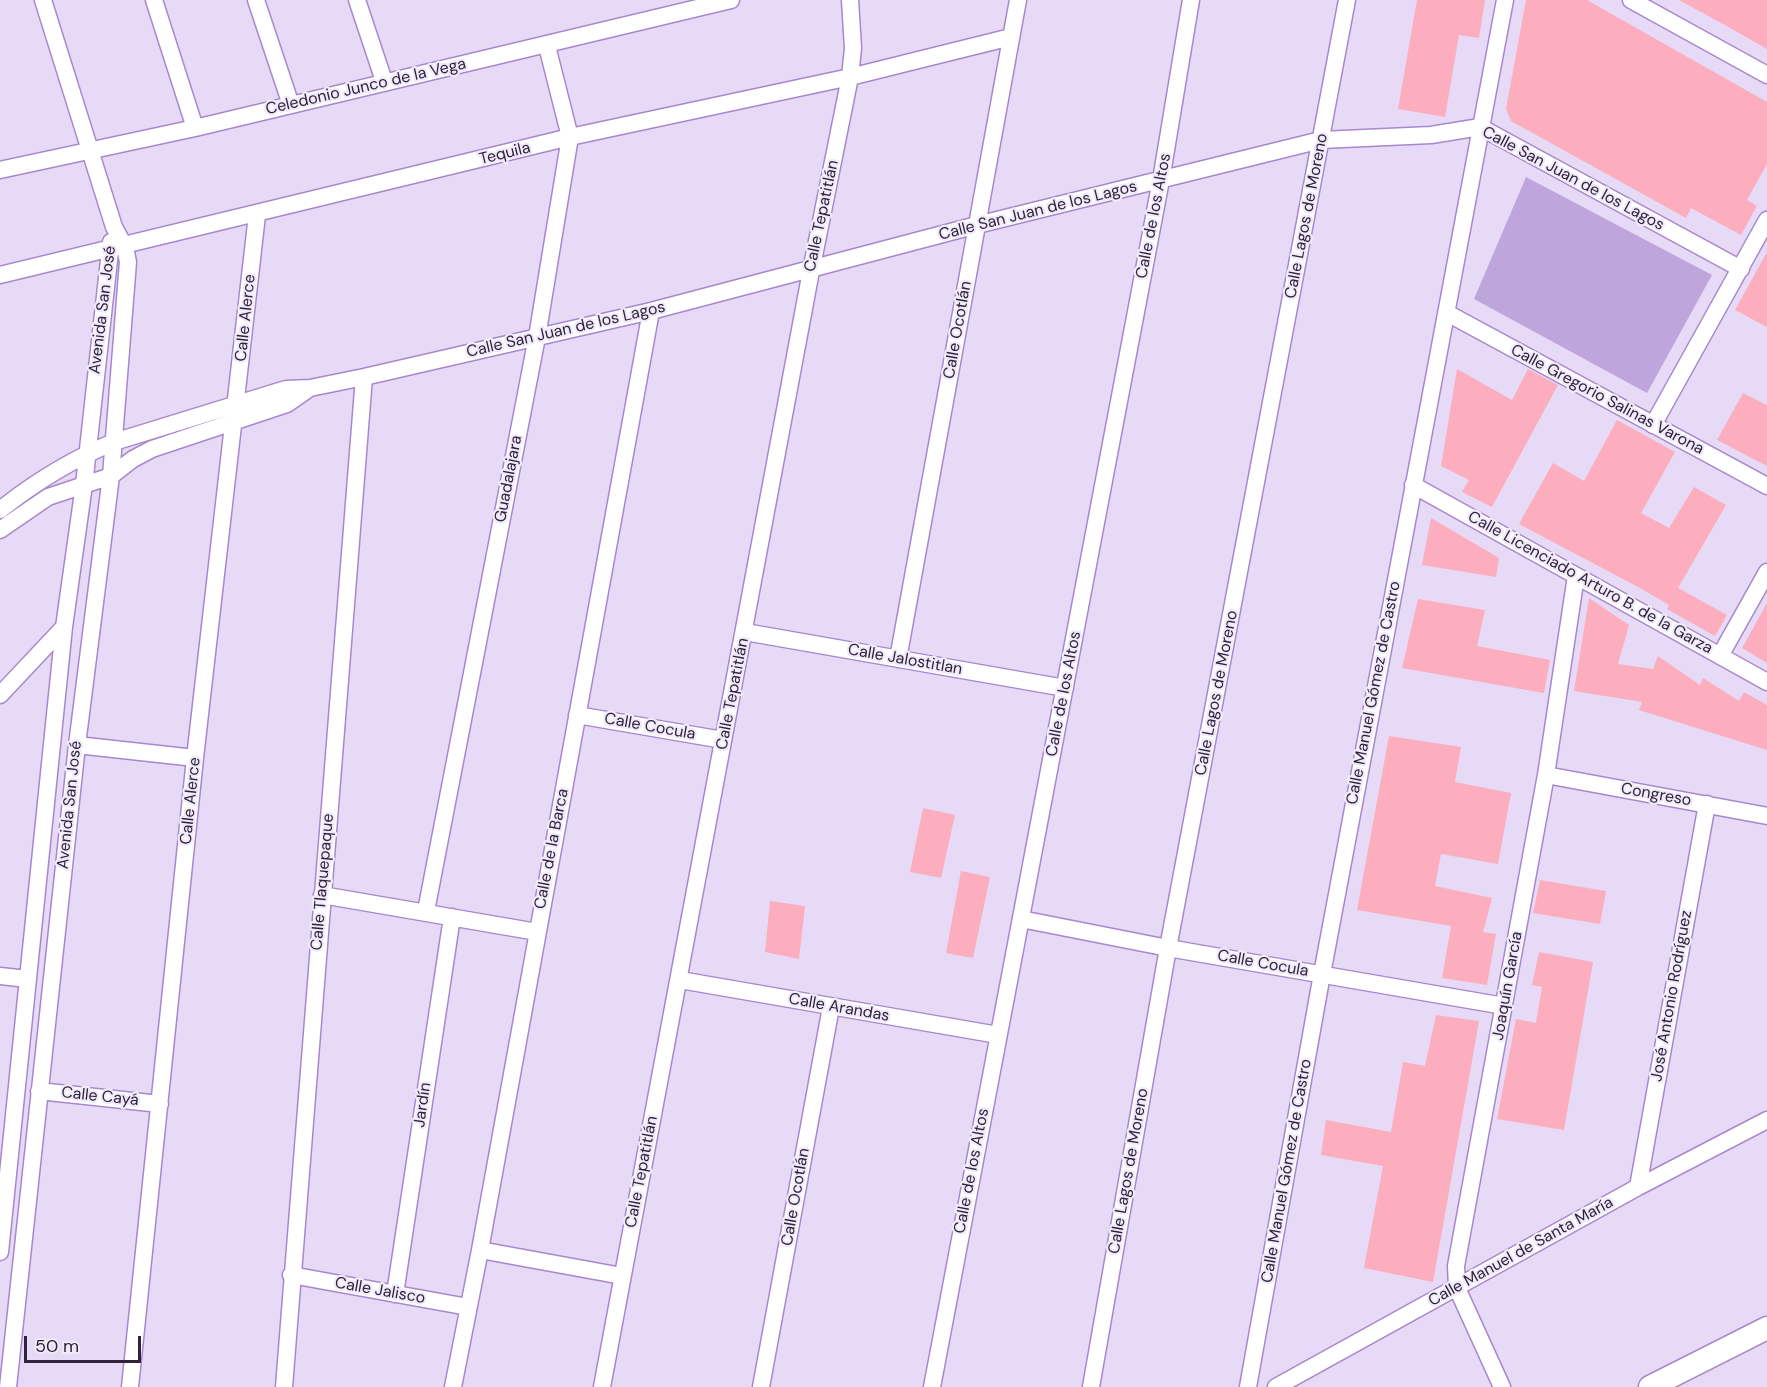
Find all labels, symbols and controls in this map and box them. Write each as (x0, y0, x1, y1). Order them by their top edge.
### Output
street label: Celedonio Junco de la Vega (264, 55, 468, 119)
street label: Calle San Juan de los Lagos (1479, 123, 1667, 235)
street label: Calle Lagos de Moreno (1282, 132, 1332, 300)
street label: Tequila (477, 138, 533, 170)
street label: Calle de los Altos (1132, 152, 1176, 280)
street label: Calle Tepatitlán (801, 158, 843, 274)
street label: Calle San Juan de los Lagos (937, 177, 1139, 245)
street label: Avenida San José (86, 245, 120, 375)
street label: Calle Alerce (232, 273, 260, 363)
street label: Calle Ocotlán (940, 280, 976, 380)
street label: Calle San Juan de los Lagos (465, 298, 667, 362)
street label: Calle Gregorio Salinas Varona (1507, 341, 1707, 459)
street label: Guadalajara (491, 434, 527, 524)
street label: Calle Licenciado Arturo B. de la Garza (1464, 507, 1716, 659)
street label: Calle Manuel Gómez de Castro (1343, 580, 1405, 806)
street label: Calle Lagos de Moreno (1192, 609, 1242, 777)
street label: Calle de los Altos (1042, 630, 1086, 758)
street label: Calle Tepatitlán (713, 636, 753, 752)
street label: Calle Jalostitlan (846, 640, 964, 680)
street label: Calle Cocula (603, 710, 697, 744)
street label: Avenida San José (54, 740, 86, 870)
street label: Calle Alerce (177, 756, 205, 846)
street label: Congreso (1619, 779, 1693, 811)
street label: Calle de la Barca (531, 787, 573, 911)
street label: Calle Tlaquepaque (307, 813, 339, 951)
street label: José Antonio Rodríguez (1647, 909, 1697, 1083)
street label: Joaquín García (1489, 930, 1527, 1042)
street label: Calle Cocula (1216, 947, 1310, 981)
street label: Calle Arandas (787, 990, 891, 1026)
street label: Calle Manuel Gómez de Castro (1258, 1057, 1316, 1285)
street label: Jardín (410, 1081, 436, 1129)
street label: Calle Cayá (60, 1083, 140, 1111)
street label: Calle Lagos de Moreno (1105, 1087, 1153, 1255)
street label: Calle de los Altos (950, 1107, 994, 1235)
street label: Calle Tepatitlán (622, 1114, 662, 1230)
street label: Calle Ocotlán (778, 1147, 814, 1247)
street label: Calle Manuel de Santa María (1425, 1193, 1617, 1311)
street label: Calle Jalisco (333, 1274, 427, 1308)
scale bar (27, 1324, 144, 1362)
text: 50 m (35, 1334, 79, 1358)

